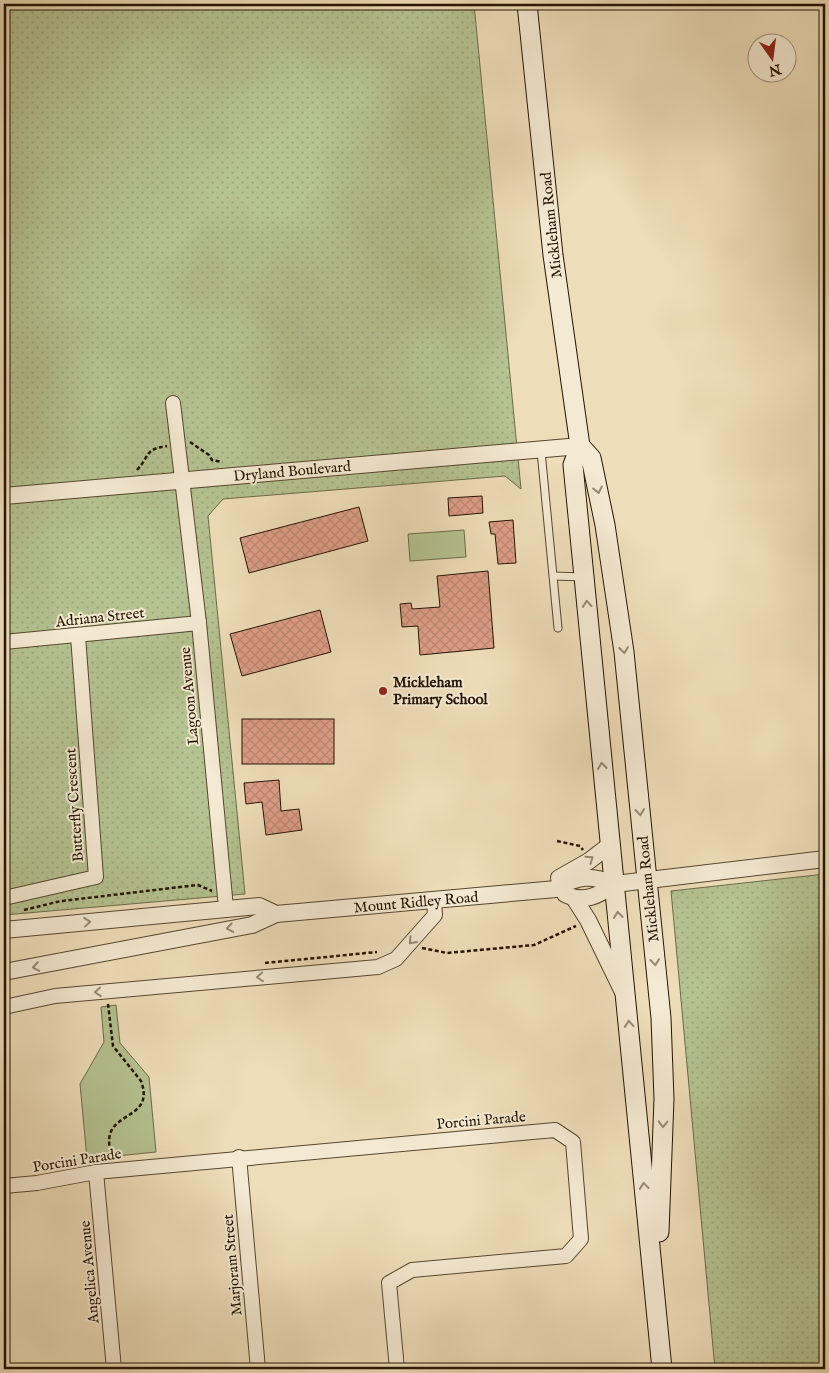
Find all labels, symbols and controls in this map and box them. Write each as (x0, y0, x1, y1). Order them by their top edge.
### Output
north arrow (746, 32, 796, 82)
text: N (767, 59, 784, 80)
street label: Mickleham Road (536, 170, 567, 279)
street label: Dryland Boulevard (232, 457, 353, 486)
one-way arrow (592, 486, 603, 495)
one-way arrow (581, 599, 592, 607)
street label: Adriana Street (54, 603, 145, 632)
street label: Lagoon Avenue (176, 646, 203, 746)
one-way arrow (618, 647, 629, 655)
place label: Mickleham Primary School (393, 673, 489, 709)
marker: Mickleham Primary School (377, 685, 389, 697)
street label: Butterfly Crescent (61, 747, 88, 862)
one-way arrow (597, 761, 608, 769)
one-way arrow (634, 808, 645, 816)
street label: Mickleham Road (633, 834, 664, 943)
one-way arrow (584, 856, 594, 865)
street label: Mount Ridley Road (353, 888, 480, 917)
one-way arrow (613, 911, 624, 919)
one-way arrow (83, 917, 91, 928)
one-way arrow (226, 923, 235, 933)
one-way arrow (409, 935, 418, 944)
one-way arrow (649, 958, 660, 966)
one-way arrow (32, 961, 41, 971)
one-way arrow (255, 971, 263, 982)
one-way arrow (94, 986, 102, 997)
one-way arrow (624, 1020, 635, 1028)
street label: Porcini Parade (436, 1107, 527, 1134)
one-way arrow (658, 1121, 668, 1129)
street label: Porcini Parade (31, 1144, 123, 1177)
one-way arrow (639, 1181, 650, 1189)
street label: Marjoram Street (219, 1213, 246, 1317)
street label: Angelica Avenue (76, 1220, 104, 1325)

